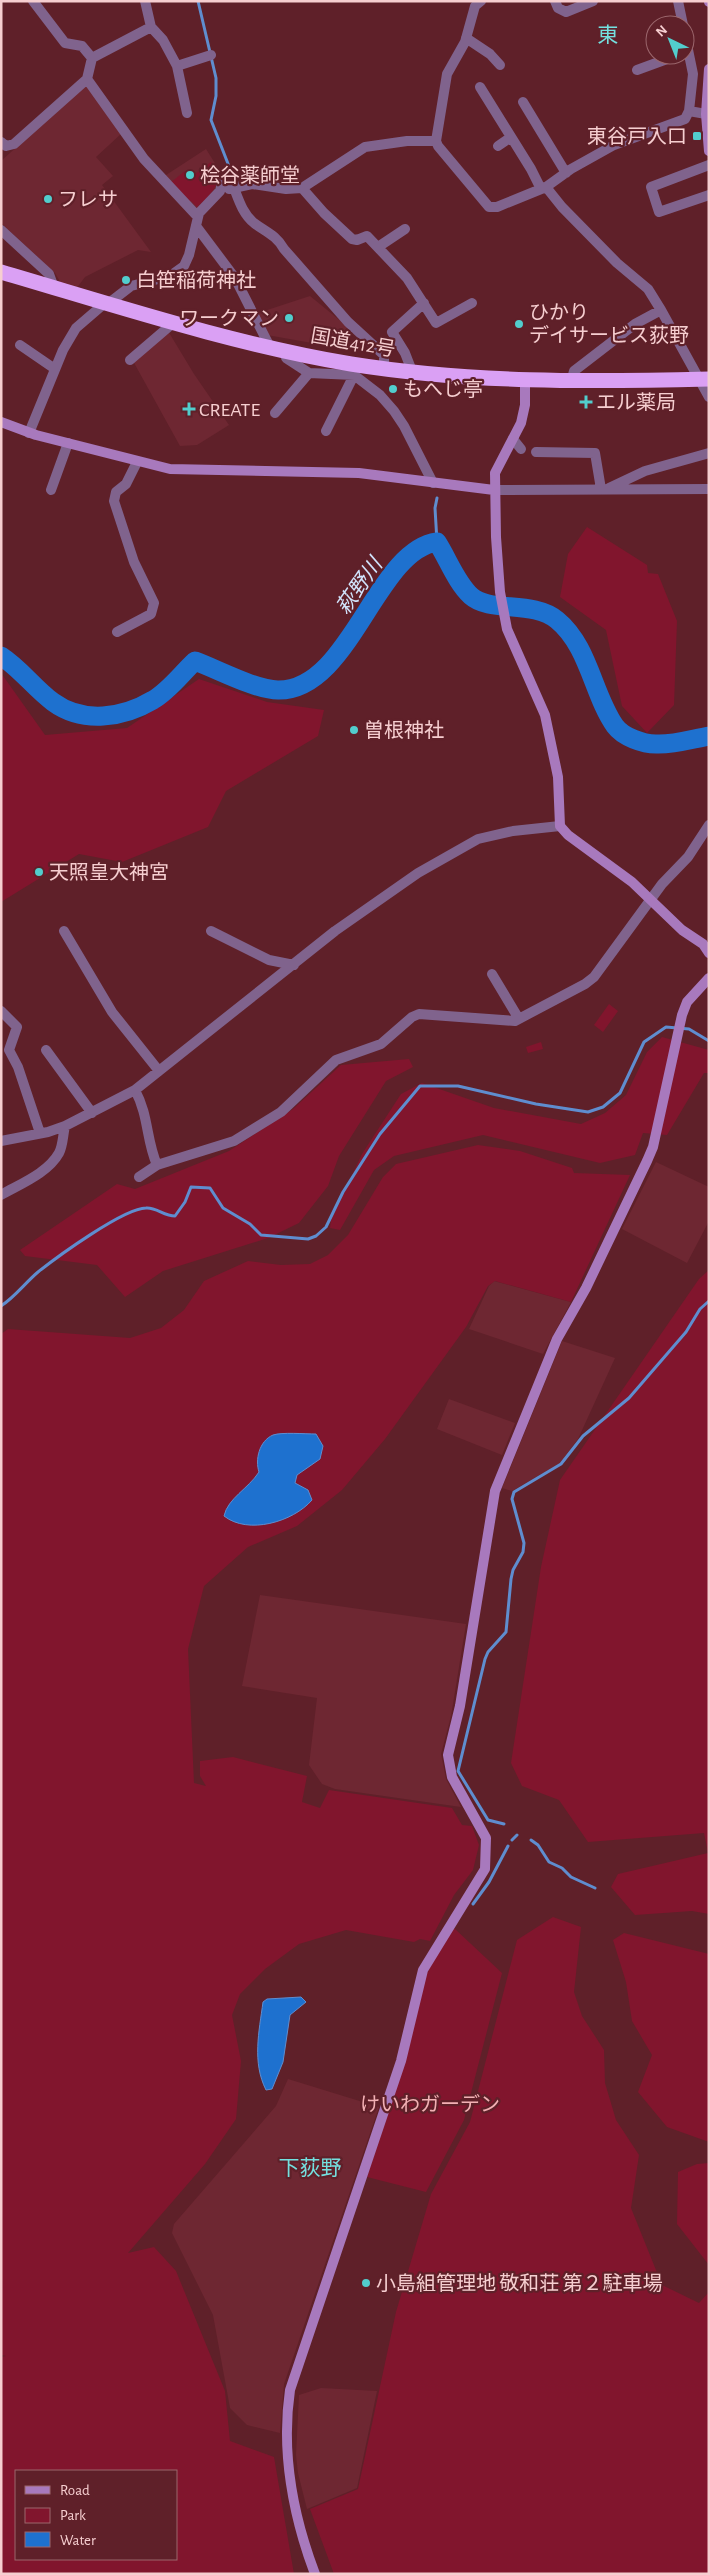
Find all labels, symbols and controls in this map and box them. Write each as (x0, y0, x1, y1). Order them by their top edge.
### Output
north arrow (645, 15, 695, 65)
text: N (653, 23, 670, 40)
district label: 東 (598, 24, 619, 46)
place label: 東谷戸入口 (587, 126, 687, 147)
marker: 東谷戸入口 (691, 130, 703, 142)
place label: 桧谷薬師堂 (200, 165, 300, 186)
marker: 桧谷薬師堂 (184, 169, 196, 181)
place label: フレサ (58, 190, 118, 210)
marker: フレサ (42, 193, 54, 205)
place label: 白笹稲荷神社 (136, 270, 256, 291)
marker: 白笹稲荷神社 (120, 274, 132, 286)
place label: ひかり デイサービス荻野 (529, 303, 689, 346)
place label: ワークマン (179, 308, 279, 329)
marker: ワークマン (283, 312, 295, 324)
marker: ひかり デイサービス荻野 (513, 318, 525, 330)
street label: 国道412号 (309, 325, 397, 360)
place label: もへじ亭 (403, 379, 483, 400)
marker: もへじ亭 (387, 383, 399, 395)
place label: エル薬局 (596, 392, 676, 413)
marker: エル薬局 (580, 396, 592, 408)
place label: CREATE (199, 400, 260, 420)
marker: CREATE (183, 403, 195, 415)
water label: 萩野川 (332, 552, 387, 618)
place label: 曽根神社 (364, 720, 444, 741)
marker: 曽根神社 (348, 724, 360, 736)
place label: 天照皇大神宮 (49, 862, 169, 883)
marker: 天照皇大神宮 (33, 866, 45, 878)
park label: けいわガーデン (360, 2093, 500, 2115)
district label: 下荻野 (279, 2157, 342, 2179)
place label: 小島組管理地 敬和荘 第２駐車場 (376, 2272, 663, 2294)
marker: 小島組管理地 敬和荘 第２駐車場 (360, 2277, 372, 2289)
legend (15, 2470, 178, 2560)
text: Road (60, 2483, 90, 2498)
text: Park (60, 2508, 86, 2523)
text: Water (60, 2533, 96, 2548)

